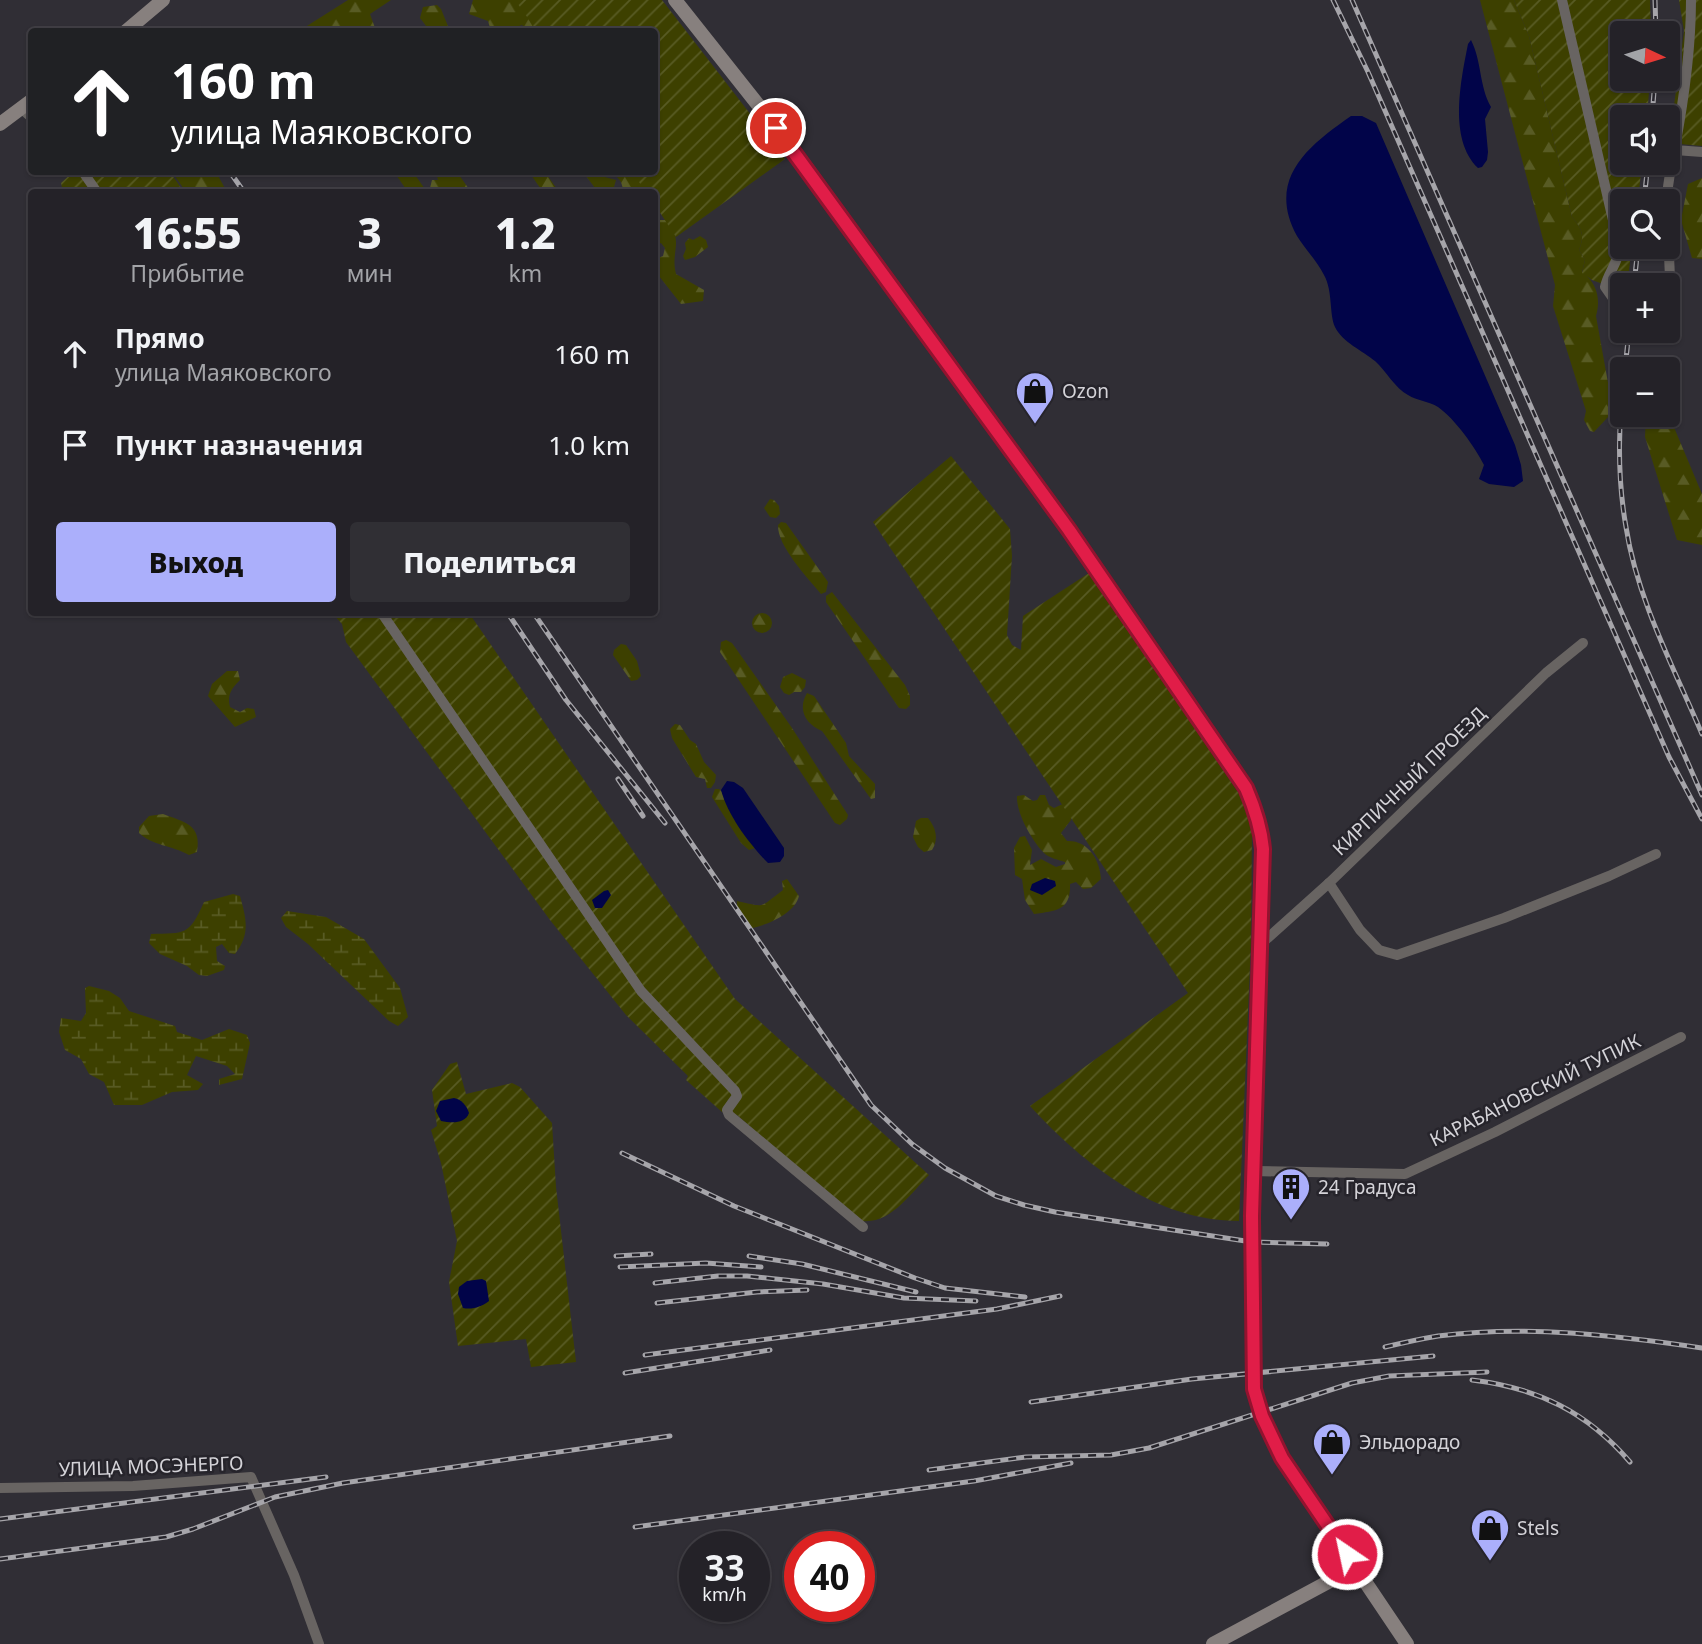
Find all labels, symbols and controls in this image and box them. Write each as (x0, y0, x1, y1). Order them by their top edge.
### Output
north arrow (1610, 21, 1680, 91)
map controls (1610, 21, 1680, 427)
text: 160 m (171, 47, 316, 113)
icon: ahead (56, 56, 147, 147)
pin (746, 98, 806, 158)
button: sound (1610, 105, 1680, 175)
icon: arrive (757, 109, 795, 147)
text: улица Маяковского (171, 110, 473, 153)
button: search (1610, 189, 1680, 259)
text: 16:55 (133, 204, 242, 261)
text: 3 (358, 204, 382, 261)
text: 1.2 (495, 204, 556, 261)
text: Прибытие (130, 257, 244, 289)
text: мин (347, 257, 393, 289)
text: km (508, 257, 542, 289)
button: + (1610, 273, 1680, 343)
text: Прямо (115, 320, 205, 356)
icon: ahead (56, 335, 94, 373)
text: 160 m (554, 336, 630, 372)
text: улица Маяковского (115, 356, 332, 388)
button: − (1610, 357, 1680, 427)
shop icon: Ozon (1014, 370, 1056, 425)
place label: Ozon (1062, 378, 1109, 404)
icon: arrive (56, 426, 94, 464)
text: Пункт назначения (115, 427, 363, 463)
text: 1.0 km (548, 427, 630, 463)
button: Выход (56, 522, 336, 602)
button: Поделиться (350, 522, 630, 602)
street label: КИРПИЧНЫЙ ПРОЕЗД (1327, 701, 1491, 861)
street label: КАРАБАНОВСКИЙ ТУПИК (1425, 1028, 1645, 1152)
building icon: 24 Градуса (1270, 1166, 1312, 1221)
place label: 24 Градуса (1318, 1174, 1416, 1200)
shop icon: Эльдорадо (1311, 1421, 1353, 1476)
place label: Эльдорадо (1359, 1429, 1460, 1455)
street label: УЛИЦА МОСЭНЕРГО (58, 1450, 244, 1482)
shop icon: Stels (1469, 1507, 1511, 1562)
place label: Stels (1517, 1515, 1559, 1541)
position arrow (1310, 1517, 1384, 1591)
speed limit sign: 40 (784, 1531, 875, 1622)
text: 33 (704, 1544, 745, 1591)
text: km/h (702, 1582, 747, 1606)

